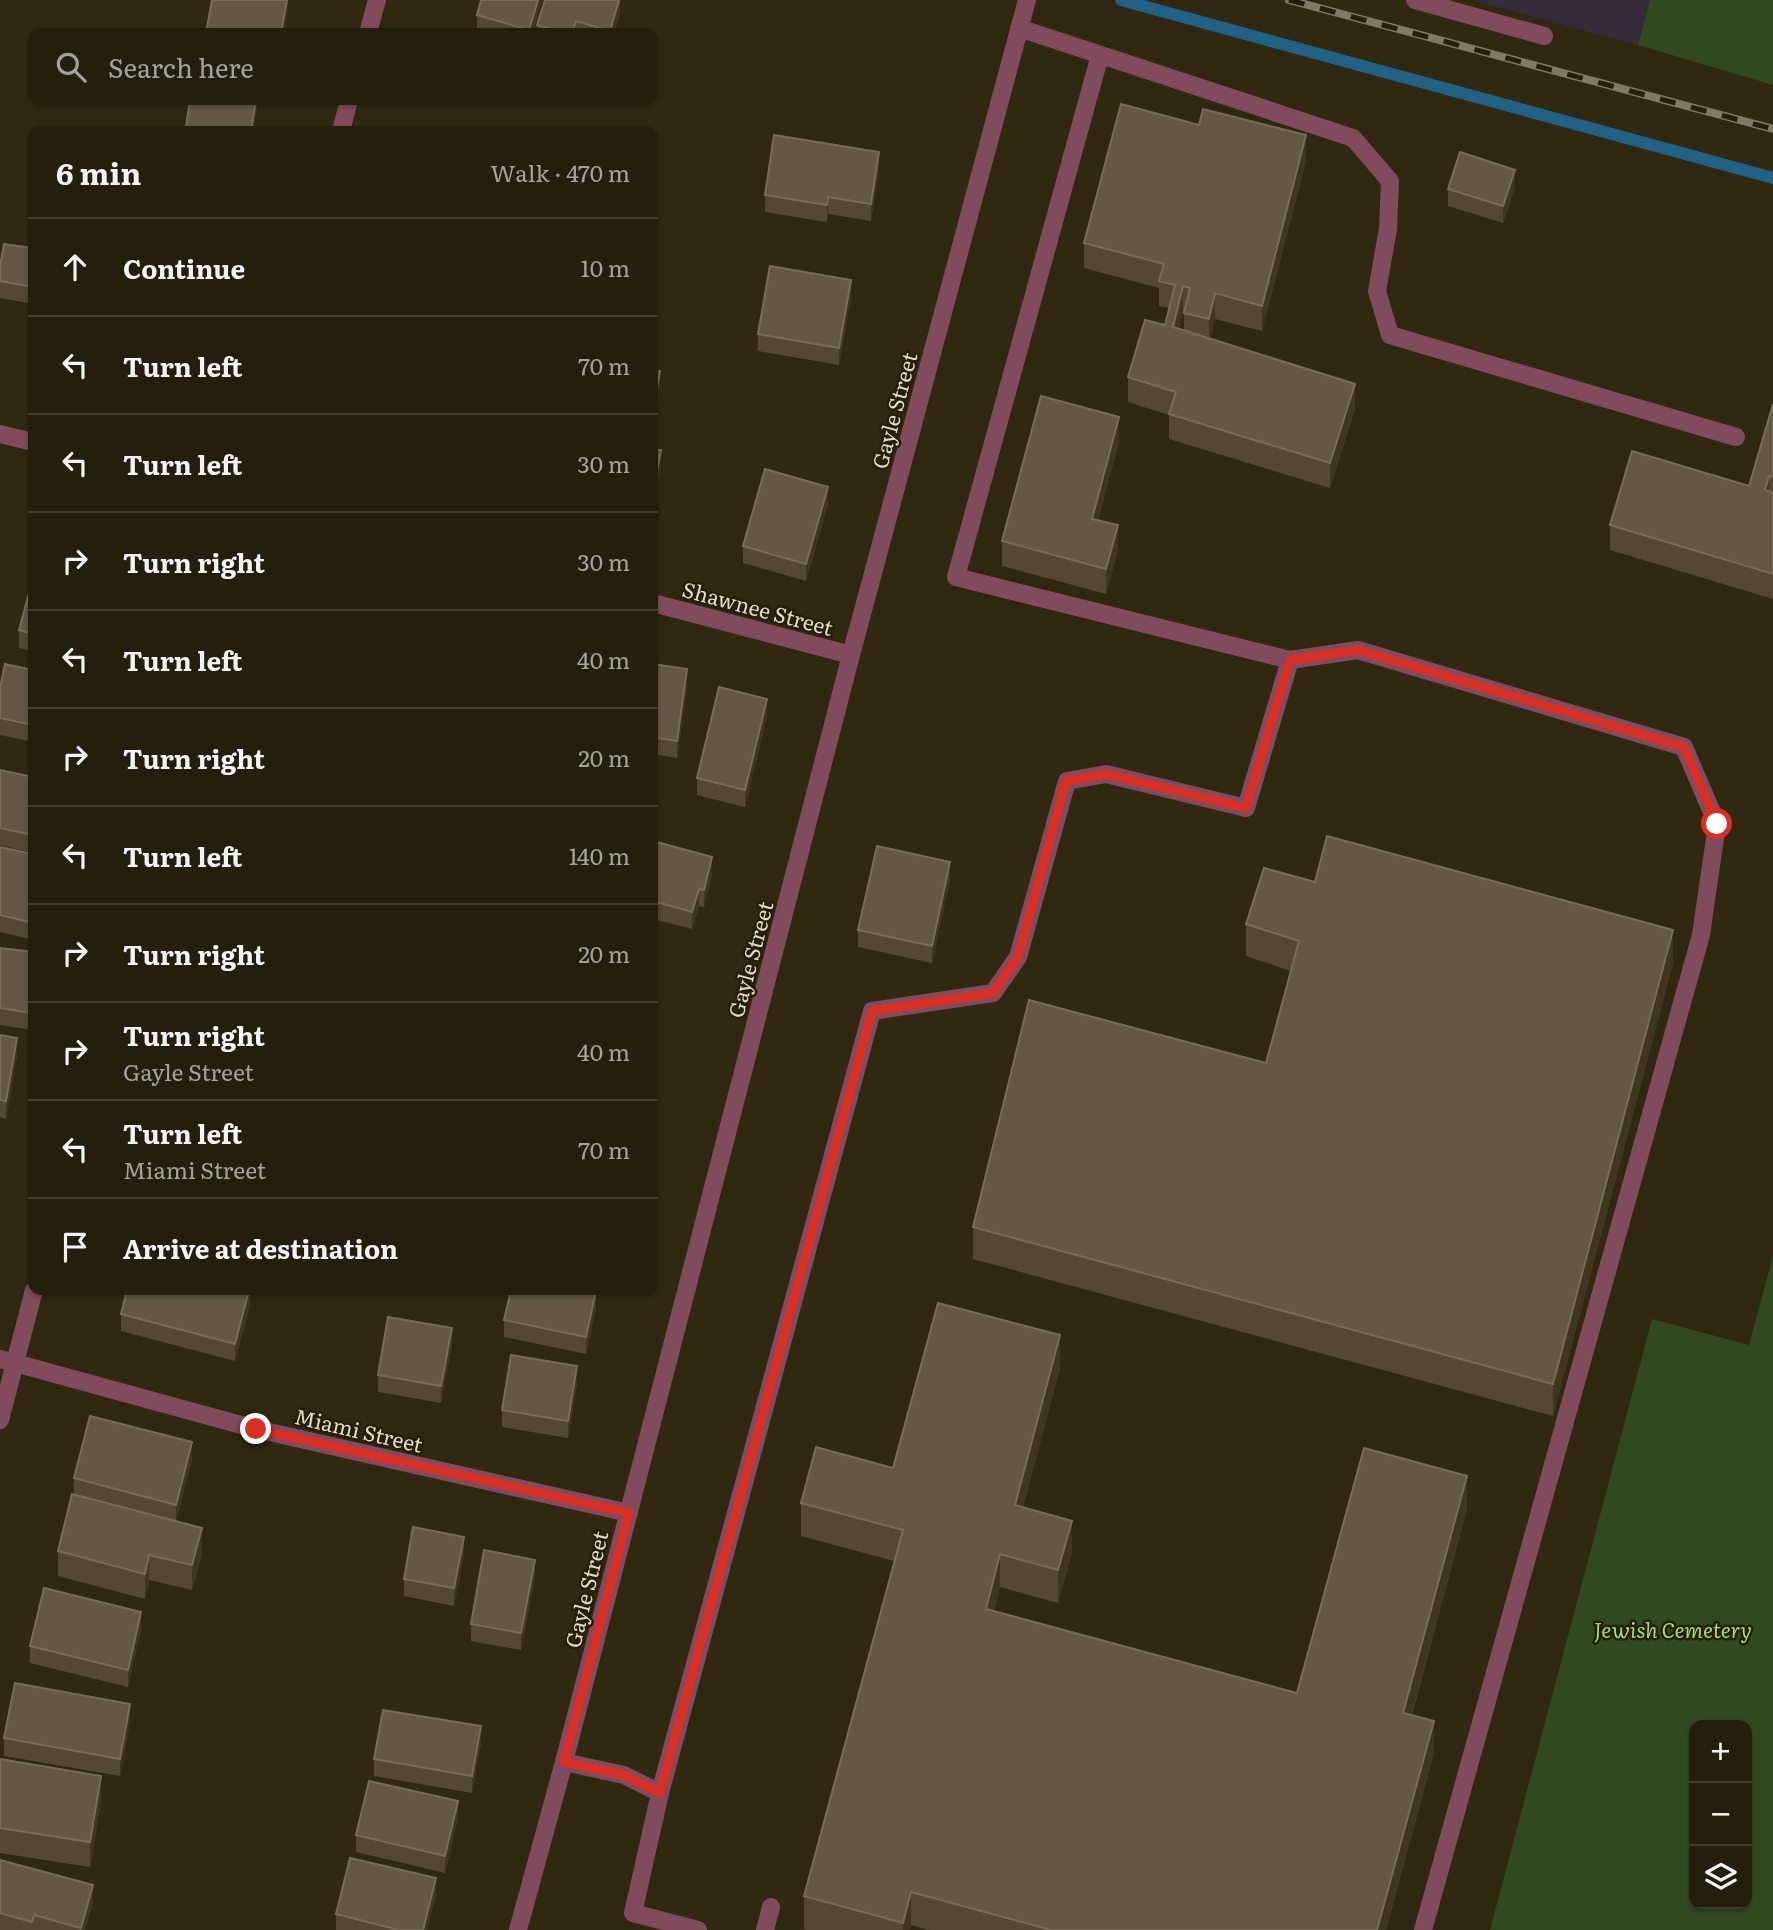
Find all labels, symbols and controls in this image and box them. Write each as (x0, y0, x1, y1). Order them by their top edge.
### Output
search box (28, 28, 658, 105)
text: Search here (108, 47, 254, 86)
icon: search (52, 48, 90, 86)
text: 6 min (56, 150, 141, 194)
text: Walk · 470 m (491, 155, 630, 189)
icon: ahead (56, 248, 94, 286)
text: Continue (123, 248, 245, 287)
text: 10 m (580, 250, 630, 284)
icon: left (56, 346, 94, 384)
text: Turn left (123, 346, 242, 385)
text: 70 m (578, 348, 630, 382)
street label: Gayle Street (863, 348, 924, 472)
icon: left (56, 444, 94, 482)
text: Turn left (123, 444, 242, 483)
text: 30 m (577, 446, 630, 480)
icon: right (56, 542, 94, 580)
text: Turn right (123, 542, 265, 581)
text: 30 m (577, 544, 630, 578)
street label: Shawnee Street (679, 572, 837, 642)
icon: left (56, 640, 94, 678)
text: Turn left (123, 640, 242, 679)
text: 40 m (577, 642, 630, 676)
icon: right (56, 738, 94, 776)
text: Turn right (123, 738, 265, 777)
text: 20 m (578, 740, 630, 774)
route start (1701, 808, 1732, 839)
icon: left (56, 836, 94, 874)
text: Turn left (123, 836, 242, 875)
text: 140 m (569, 838, 630, 872)
street label: Gayle Street (719, 897, 780, 1021)
icon: right (56, 934, 94, 972)
text: Turn right (123, 934, 265, 973)
text: 20 m (578, 936, 630, 970)
text: Turn right (123, 1015, 265, 1054)
icon: right (56, 1032, 94, 1070)
text: 40 m (577, 1034, 630, 1068)
text: Gayle Street (123, 1054, 254, 1088)
text: Turn left (123, 1113, 242, 1152)
icon: left (56, 1130, 94, 1168)
text: 70 m (578, 1132, 630, 1166)
text: Miami Street (123, 1152, 266, 1186)
icon: arrive (56, 1228, 94, 1266)
text: Arrive at destination (123, 1228, 398, 1267)
street label: Miami Street (292, 1399, 427, 1459)
route end (240, 1413, 271, 1444)
street label: Gayle Street (556, 1527, 615, 1651)
park label: Jewish Cemetery (1594, 1613, 1752, 1644)
map controls (1689, 1720, 1752, 1909)
button: + (1689, 1720, 1752, 1783)
button: − (1689, 1783, 1752, 1846)
button: layers (1689, 1846, 1752, 1909)

